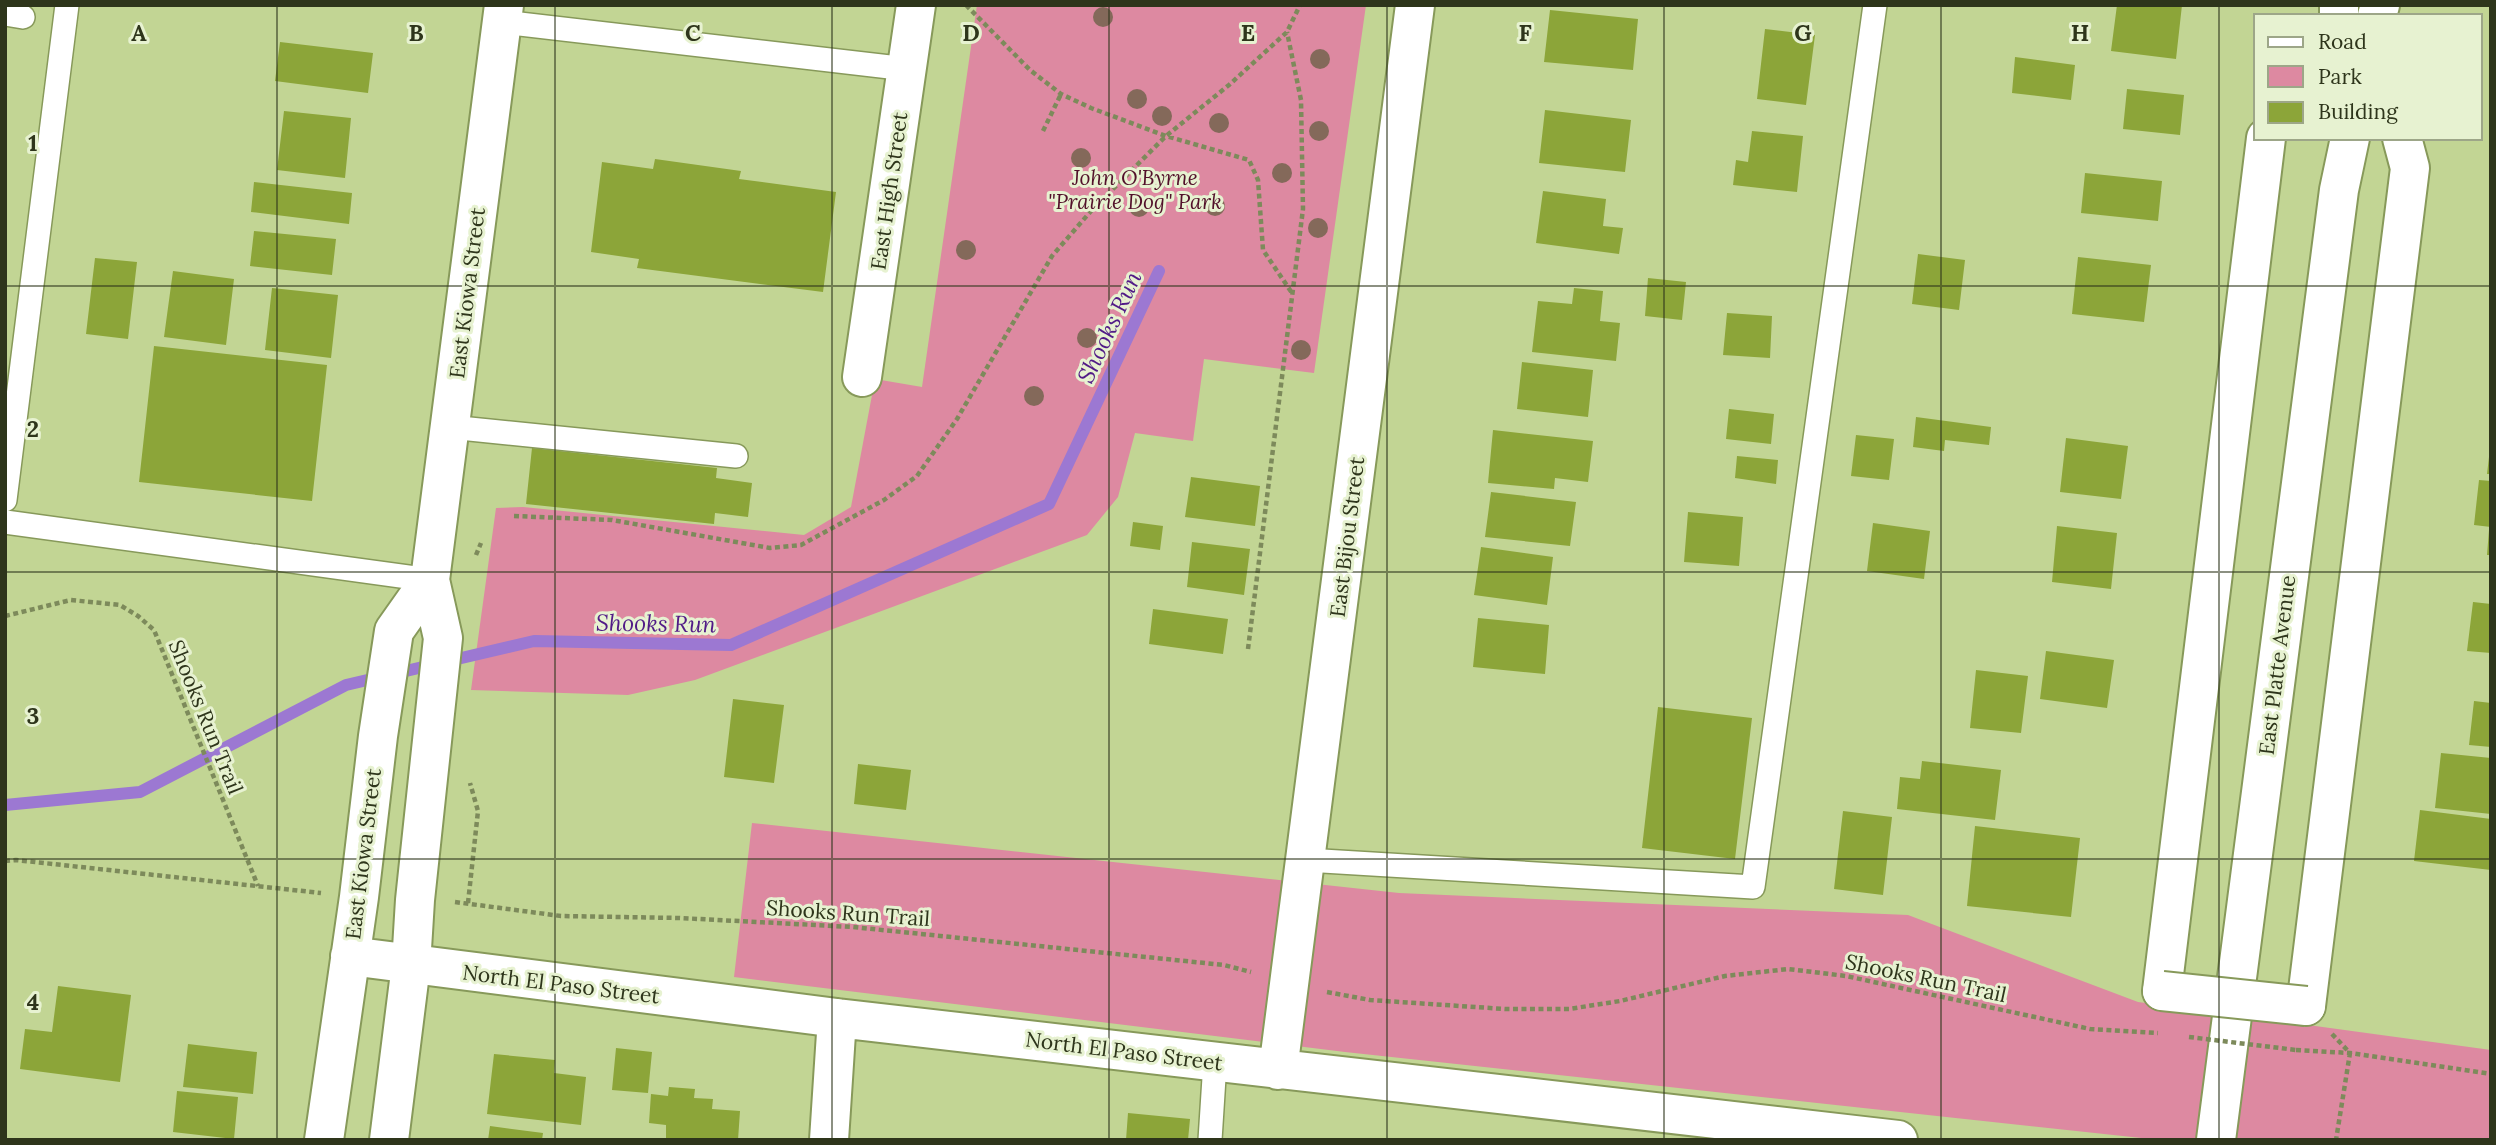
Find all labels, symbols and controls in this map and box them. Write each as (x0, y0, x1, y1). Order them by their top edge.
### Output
legend (2254, 14, 2482, 140)
text: A (131, 18, 147, 47)
text: B (408, 18, 424, 47)
text: C (685, 18, 701, 47)
text: D (962, 18, 980, 47)
text: E (1241, 18, 1255, 47)
text: F (1518, 18, 1532, 47)
text: G (1794, 18, 1812, 47)
text: H (2071, 18, 2089, 47)
text: Road (2318, 28, 2367, 55)
text: Park (2318, 63, 2362, 90)
text: Building (2318, 98, 2398, 125)
street label: East High Street (865, 109, 914, 272)
text: 1 (28, 128, 38, 157)
park label: John O'Byrne "Prairie Dog" Park (1048, 164, 1222, 215)
street label: East Kiowa Street (443, 205, 491, 380)
water label: Shooks Run (1070, 266, 1148, 388)
text: 2 (27, 414, 39, 443)
street label: East Bijou Street (1324, 454, 1370, 619)
street label: East Platte Avenue (2253, 574, 2301, 756)
water label: Shooks Run (596, 607, 716, 639)
street label: Shooks Run Trail (163, 636, 249, 798)
text: 3 (27, 701, 39, 730)
street label: East Kiowa Street (339, 766, 387, 941)
street label: Shooks Run Trail (765, 894, 931, 932)
street label: Shooks Run Trail (1843, 948, 2009, 1008)
street label: North El Paso Street (461, 959, 662, 1010)
text: 4 (27, 987, 39, 1016)
street label: North El Paso Street (1024, 1026, 1225, 1077)

